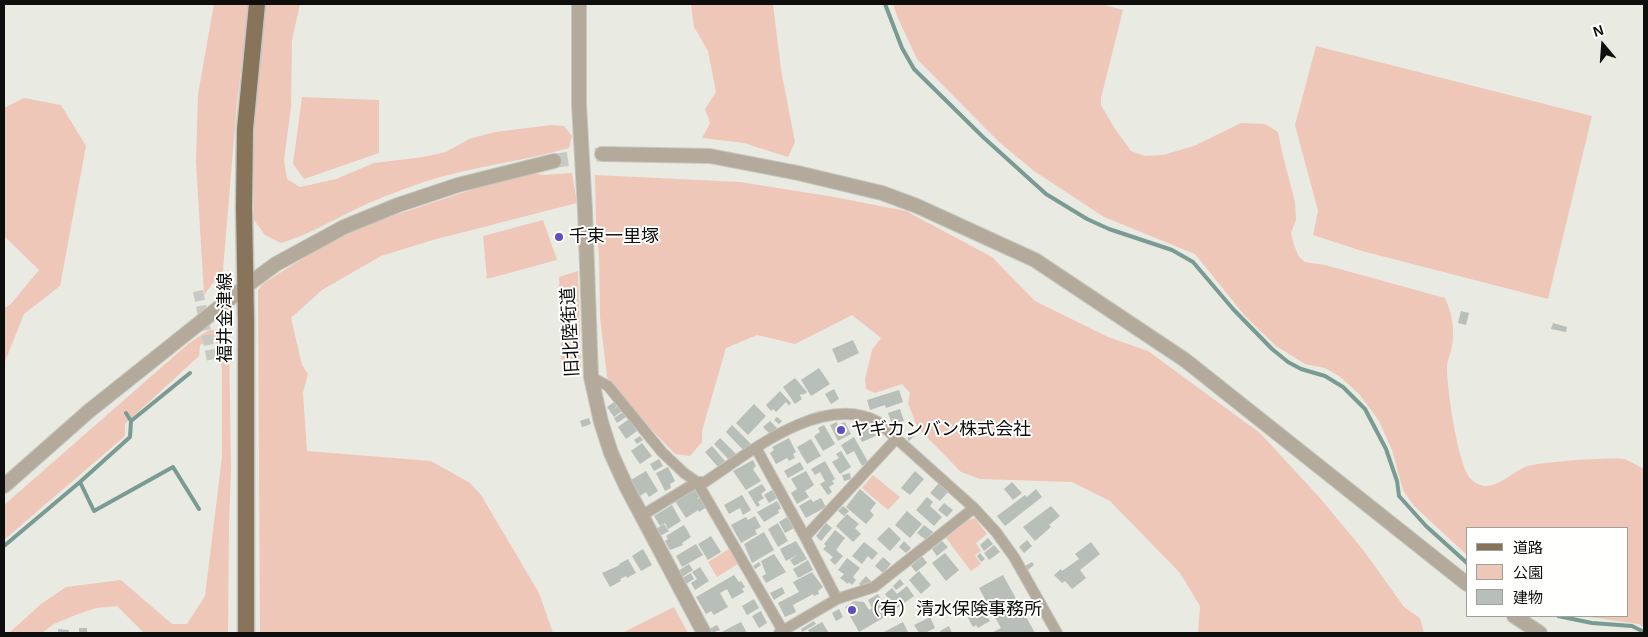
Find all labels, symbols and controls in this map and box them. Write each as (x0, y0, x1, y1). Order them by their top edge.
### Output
north arrow (1578, 20, 1628, 70)
text: N (1591, 22, 1606, 40)
place label: 千束一里塚 (569, 226, 659, 248)
marker: 千束一里塚 (553, 231, 565, 243)
street label: 福井金津線 (215, 273, 237, 363)
street label: 旧北陸街道 (558, 286, 584, 378)
place label: ヤギカンバン株式会社 (851, 419, 1031, 441)
marker: ヤギカンバン株式会社 (835, 424, 847, 436)
legend (1466, 527, 1628, 617)
text: 道路 (1513, 539, 1543, 556)
text: 公園 (1513, 564, 1543, 581)
text: 建物 (1513, 589, 1543, 606)
place label: （有）清水保険事務所 (862, 599, 1042, 621)
marker: （有）清水保険事務所 (846, 604, 858, 616)

